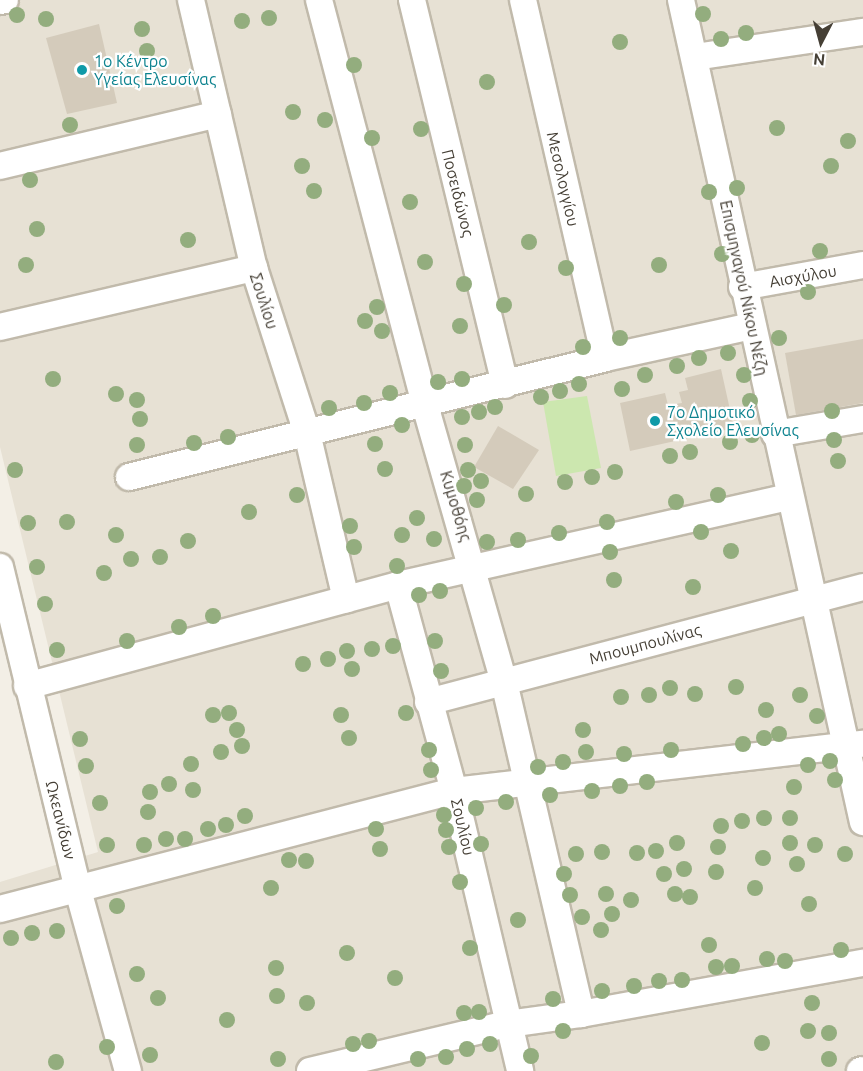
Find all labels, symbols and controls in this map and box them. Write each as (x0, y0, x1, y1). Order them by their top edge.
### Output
north arrow (791, 12, 851, 72)
text: N (812, 50, 826, 69)
place label: 1ο Κέντρο Υγείας Ελευσίνας (94, 51, 216, 89)
marker: 1ο Κέντρο Υγείας Ελευσίνας (75, 63, 89, 77)
street label: Μεσολογγίου (543, 130, 583, 228)
street label: Ποσειδώνος (438, 147, 478, 239)
street label: Επισμηναγού Νίκου Νέζη (716, 198, 772, 378)
street label: Αισχύλου (768, 261, 838, 291)
street label: Σουλίου (246, 271, 282, 331)
place label: 7ο Δημοτικό Σχολείο Ελευσίνας (667, 402, 799, 440)
marker: 7ο Δημοτικό Σχολείο Ελευσίνας (648, 414, 662, 428)
street label: Κυμοθόης (436, 468, 476, 544)
street label: Μπουμπουλίνας (587, 620, 703, 668)
street label: Ωκεανίδων (42, 779, 80, 861)
street label: Σουλίου (447, 797, 479, 857)

